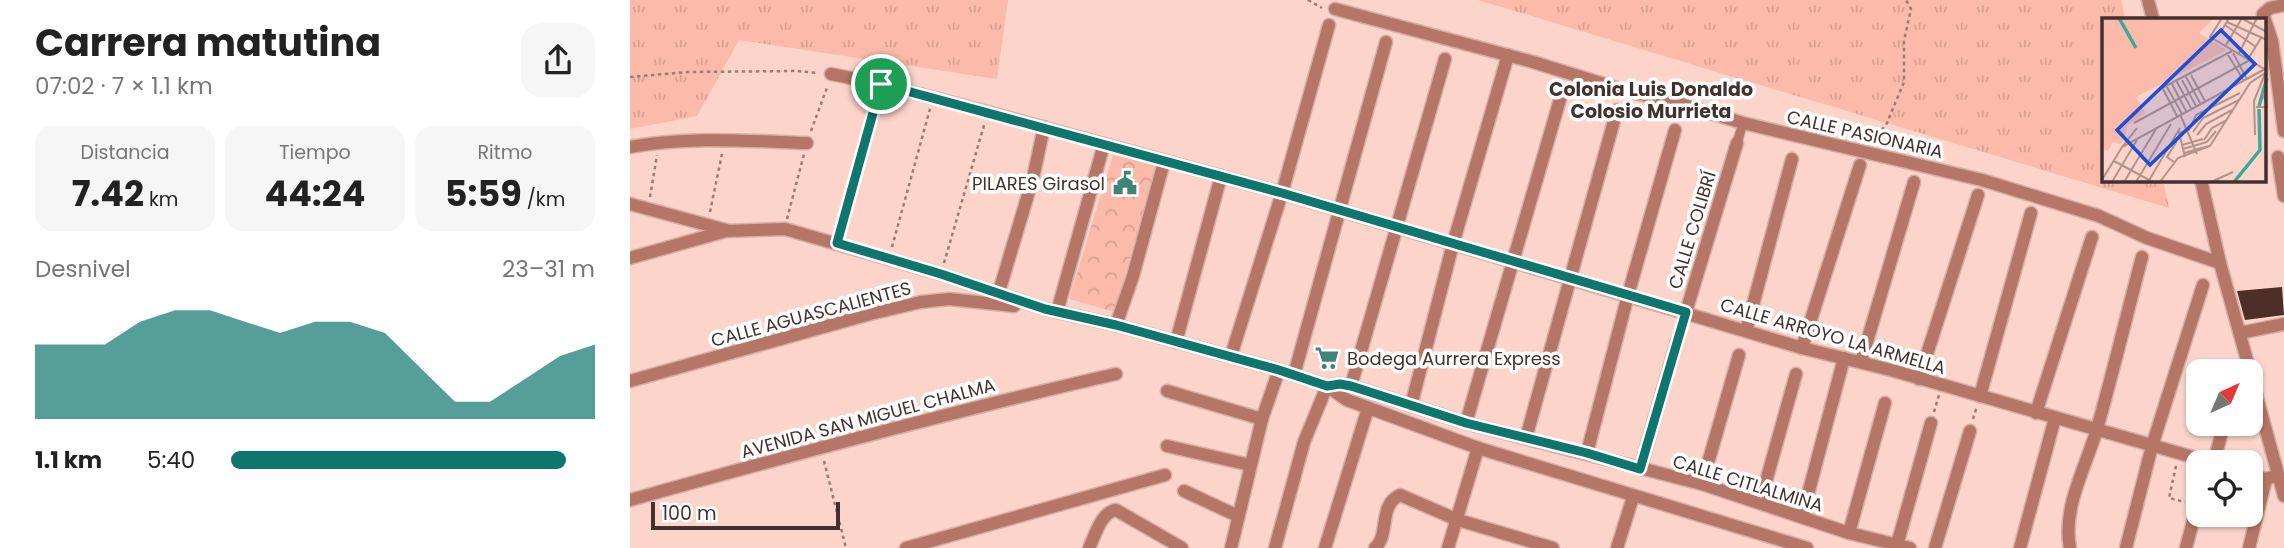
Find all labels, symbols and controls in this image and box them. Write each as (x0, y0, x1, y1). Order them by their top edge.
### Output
text: Carrera matutina (35, 16, 381, 69)
inset map (2102, 18, 2266, 182)
button: share (521, 23, 595, 97)
pin (851, 54, 911, 114)
icon: arrive (862, 65, 900, 103)
text: 07:02 · 7 × 1.1 km (35, 70, 213, 102)
district label: Colonia Luis Donaldo Colosio Murrieta (1549, 76, 1753, 125)
street label: CALLE PASIONARIA (1784, 104, 1946, 164)
text: Distancia (81, 139, 170, 166)
text: Tiempo (279, 139, 351, 166)
text: Ritmo (478, 139, 532, 166)
street label: CALLE COLIBRÍ (1662, 168, 1722, 292)
text: 7.42 (72, 169, 144, 218)
text: 44:24 (264, 169, 366, 218)
text: 5:59 (445, 169, 522, 218)
public building icon: PILARES Girasol (1111, 169, 1139, 197)
place label: PILARES Girasol (972, 171, 1105, 196)
text: km (144, 186, 178, 213)
text: /km (522, 186, 565, 213)
text: Desnivel (35, 253, 131, 285)
text: 23–31 m (502, 253, 595, 285)
street label: CALLE AGUASCALIENTES (708, 275, 914, 353)
street label: CALLE ARROYO LA ARMELLA (1717, 292, 1949, 380)
supermarket icon: Bodega Aurrera Express (1313, 344, 1341, 372)
place label: Bodega Aurrera Express (1347, 346, 1561, 371)
north arrow (2186, 359, 2263, 436)
map controls (2186, 359, 2263, 527)
street label: AVENIDA SAN MIGUEL CHALMA (738, 372, 998, 464)
text: 1.1 km (35, 444, 102, 476)
text: 5:40 (147, 444, 195, 476)
street label: CALLE CITLALMINA (1670, 448, 1826, 518)
button: locate (2186, 450, 2263, 527)
scale bar (651, 499, 840, 531)
text: 100 m (662, 500, 717, 527)

